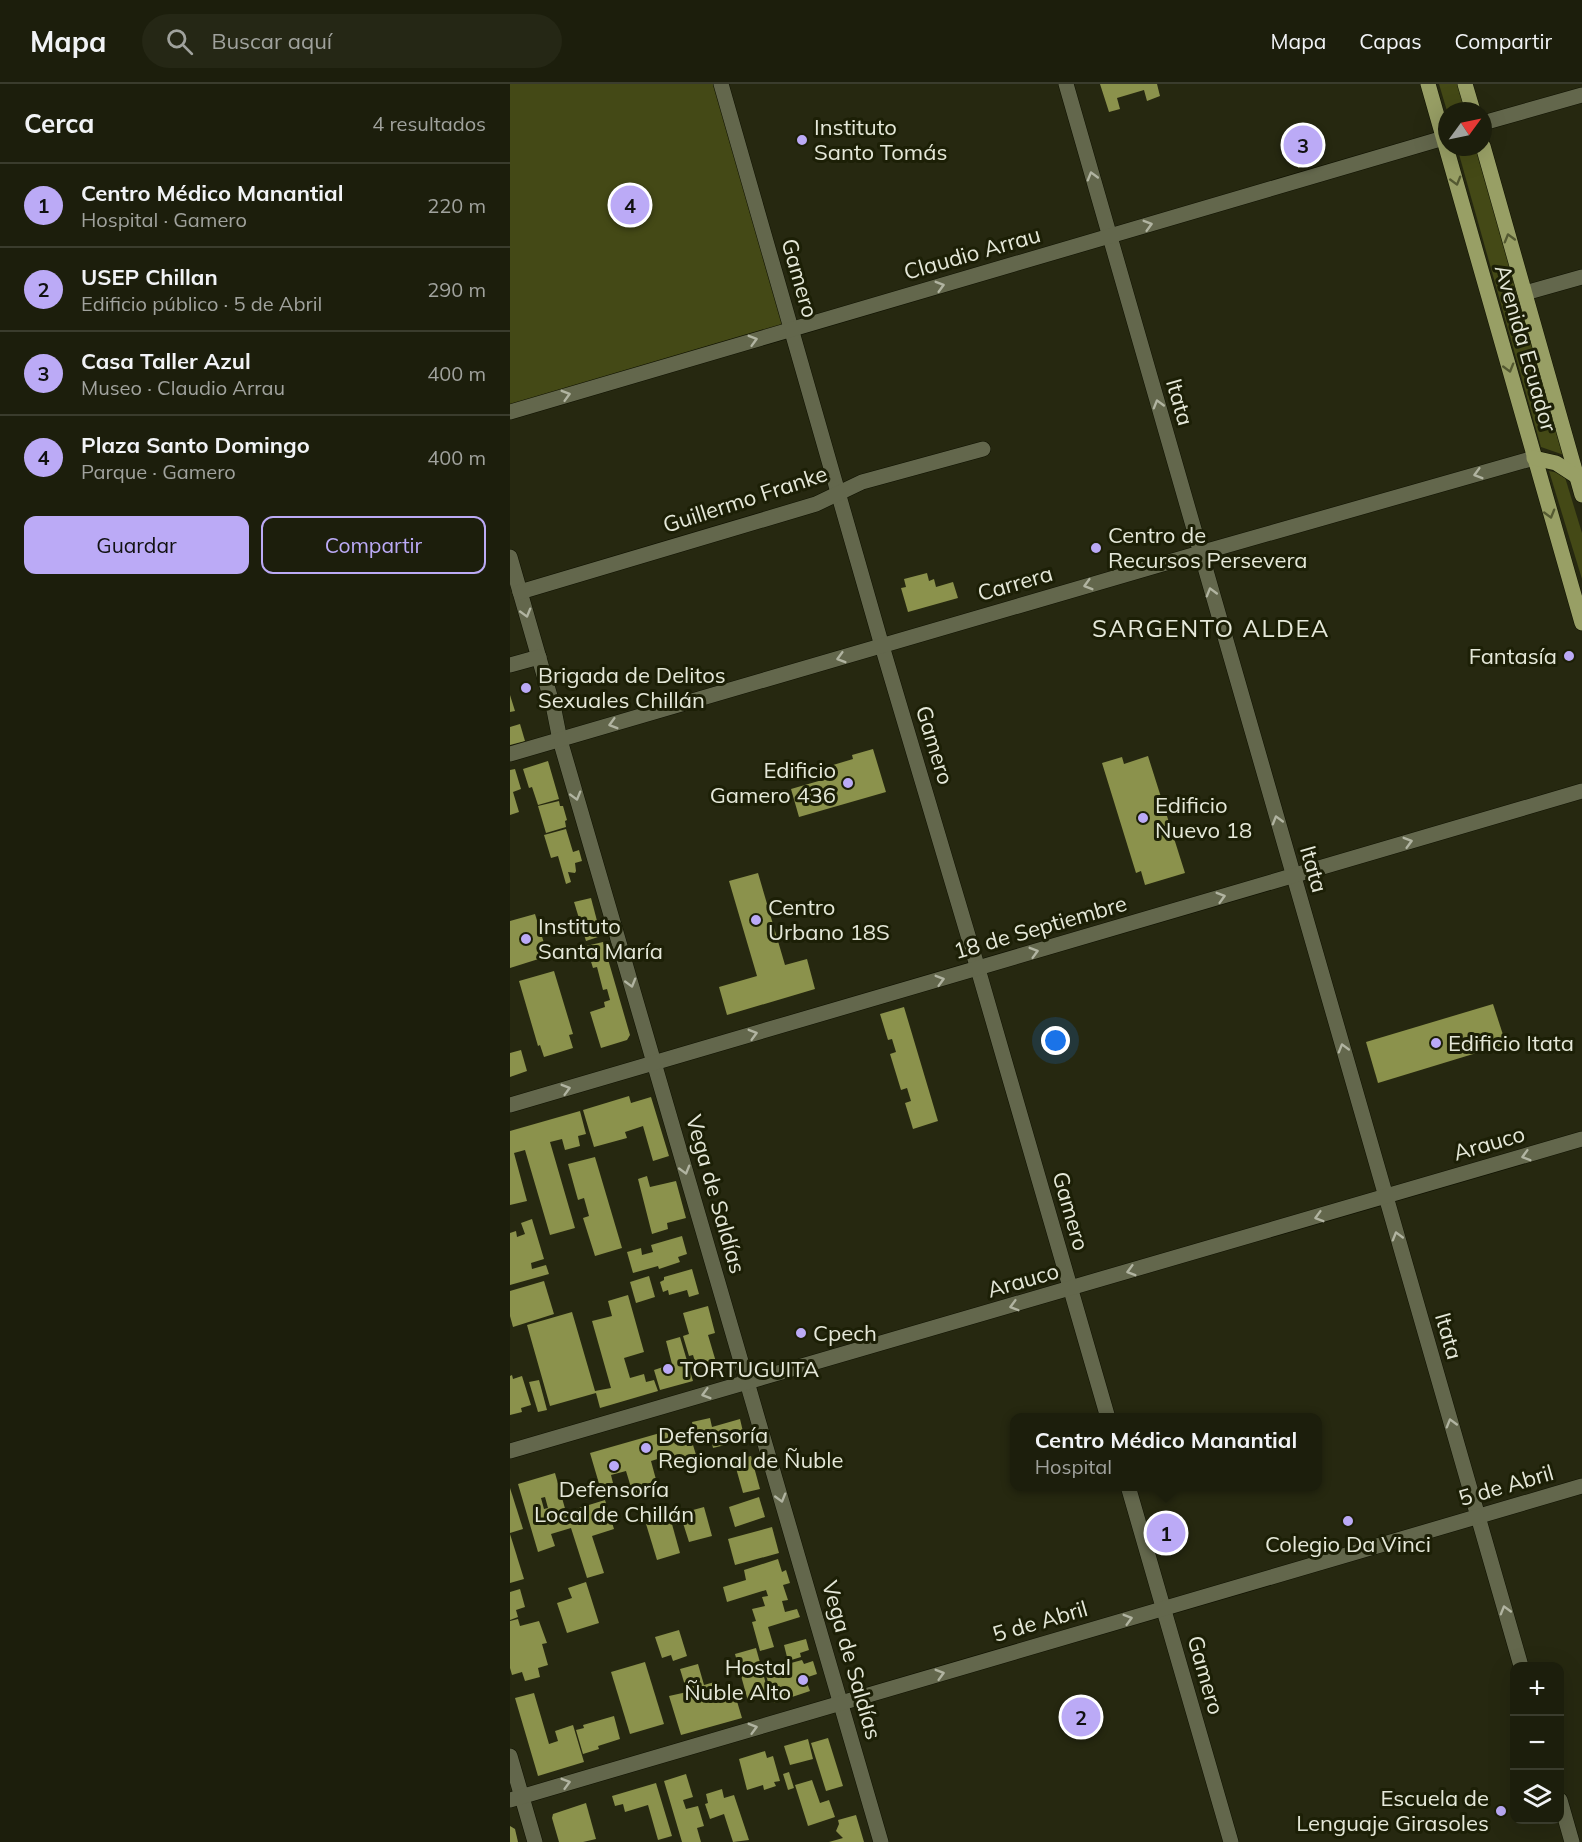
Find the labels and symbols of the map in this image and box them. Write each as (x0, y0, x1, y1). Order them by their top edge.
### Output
north arrow (1438, 102, 1492, 156)
place label: Instituto Santo Tomás (814, 113, 947, 166)
pin: 3 (1284, 122, 1322, 168)
marker: Instituto Santo Tomás (795, 133, 809, 147)
one-way arrow (1087, 172, 1099, 182)
one-way arrow (1449, 175, 1461, 186)
pin: 4 (610, 182, 650, 228)
street label: Claudio Arrau (900, 220, 1044, 286)
one-way arrow (1142, 220, 1153, 232)
one-way arrow (1504, 233, 1516, 244)
street label: Gamero (775, 235, 825, 321)
street label: Avenida Ecuador (1489, 261, 1563, 435)
one-way arrow (935, 281, 945, 293)
one-way arrow (747, 335, 758, 347)
one-way arrow (1502, 362, 1514, 373)
street label: Itata (1160, 375, 1200, 429)
one-way arrow (560, 390, 571, 402)
one-way arrow (1152, 399, 1165, 409)
street label: Guillermo Franke (659, 459, 831, 539)
one-way arrow (1473, 467, 1484, 479)
one-way arrow (1543, 508, 1555, 519)
place label: Centro de Recursos Persevera (1108, 521, 1308, 574)
marker: Centro de Recursos Persevera (1089, 541, 1103, 555)
street label: Carrera (974, 559, 1056, 607)
one-way arrow (1084, 578, 1094, 590)
one-way arrow (1206, 587, 1218, 598)
one-way arrow (519, 607, 531, 618)
district label: SARGENTO ALDEA (1092, 613, 1330, 643)
place label: Fantasía (1469, 642, 1557, 670)
marker: Fantasía (1562, 649, 1576, 663)
one-way arrow (836, 651, 847, 663)
place label: Brigada de Delitos Sexuales Chillán (538, 661, 726, 714)
marker: Brigada de Delitos Sexuales Chillán (519, 681, 533, 695)
street label: Gamero (910, 702, 960, 788)
one-way arrow (608, 717, 619, 729)
place label: Edificio Gamero 436 (710, 756, 836, 809)
marker: Edificio Gamero 436 (841, 776, 855, 790)
one-way arrow (569, 791, 582, 801)
place label: Edificio Nuevo 18 (1155, 791, 1252, 844)
marker: Edificio Nuevo 18 (1136, 811, 1150, 825)
one-way arrow (1271, 815, 1284, 825)
one-way arrow (1402, 837, 1413, 849)
street label: Itata (1294, 842, 1334, 896)
street label: 18 de Septiembre (950, 889, 1130, 965)
one-way arrow (1215, 892, 1226, 904)
place label: Centro Urbano 18S (768, 893, 890, 946)
place label: Instituto Santa María (538, 912, 663, 965)
marker: Centro Urbano 18S (749, 913, 763, 927)
marker: Instituto Santa María (519, 932, 533, 946)
one-way arrow (1028, 947, 1039, 959)
one-way arrow (935, 975, 945, 987)
one-way arrow (624, 977, 636, 988)
your location (1041, 1026, 1070, 1055)
one-way arrow (747, 1029, 758, 1041)
place label: Edificio Itata (1448, 1029, 1574, 1057)
marker: Edificio Itata (1429, 1036, 1443, 1050)
one-way arrow (1337, 1043, 1350, 1053)
one-way arrow (560, 1084, 571, 1096)
street label: Vega de Saldías (680, 1111, 752, 1277)
street label: Arauco (1450, 1119, 1528, 1167)
one-way arrow (1521, 1149, 1532, 1161)
one-way arrow (678, 1165, 691, 1175)
street label: Gamero (1046, 1168, 1096, 1254)
one-way arrow (1314, 1210, 1324, 1222)
one-way arrow (1391, 1231, 1404, 1241)
street label: Arauco (984, 1256, 1062, 1304)
one-way arrow (1127, 1264, 1137, 1277)
one-way arrow (1009, 1299, 1020, 1311)
street label: Itata (1429, 1309, 1469, 1363)
place label: Cpech (813, 1319, 877, 1347)
marker: Cpech (794, 1326, 808, 1340)
place label: TORTUGUITA (680, 1355, 819, 1383)
marker: TORTUGUITA (661, 1362, 675, 1376)
one-way arrow (701, 1387, 711, 1400)
one-way arrow (1446, 1418, 1458, 1429)
place label: Defensoría Regional de Ñuble (658, 1421, 844, 1474)
marker: Defensoría Regional de Ñuble (639, 1441, 653, 1455)
street label: 5 de Abril (1455, 1458, 1557, 1512)
marker: Defensoría Local de Chillán (607, 1459, 621, 1473)
place label: Defensoría Local de Chillán (534, 1475, 694, 1528)
one-way arrow (774, 1493, 786, 1503)
pin: 1 (1146, 1510, 1186, 1556)
marker: Colegio Da Vinci (1341, 1514, 1355, 1528)
place label: Colegio Da Vinci (1265, 1530, 1431, 1558)
street label: Vega de Saldías (816, 1577, 888, 1743)
street label: 5 de Abril (989, 1594, 1091, 1648)
one-way arrow (1500, 1605, 1512, 1616)
one-way arrow (1122, 1614, 1133, 1626)
street label: Gamero (1181, 1632, 1231, 1718)
place label: Hostal Ñuble Alto (684, 1653, 791, 1706)
one-way arrow (935, 1669, 945, 1681)
marker: Hostal Ñuble Alto (796, 1673, 810, 1687)
pin: 2 (1062, 1694, 1100, 1740)
one-way arrow (747, 1723, 758, 1735)
one-way arrow (560, 1778, 571, 1790)
place label: Escuela de Lenguaje Girasoles (1296, 1784, 1489, 1837)
marker: Escuela de Lenguaje Girasoles (1494, 1804, 1508, 1818)

